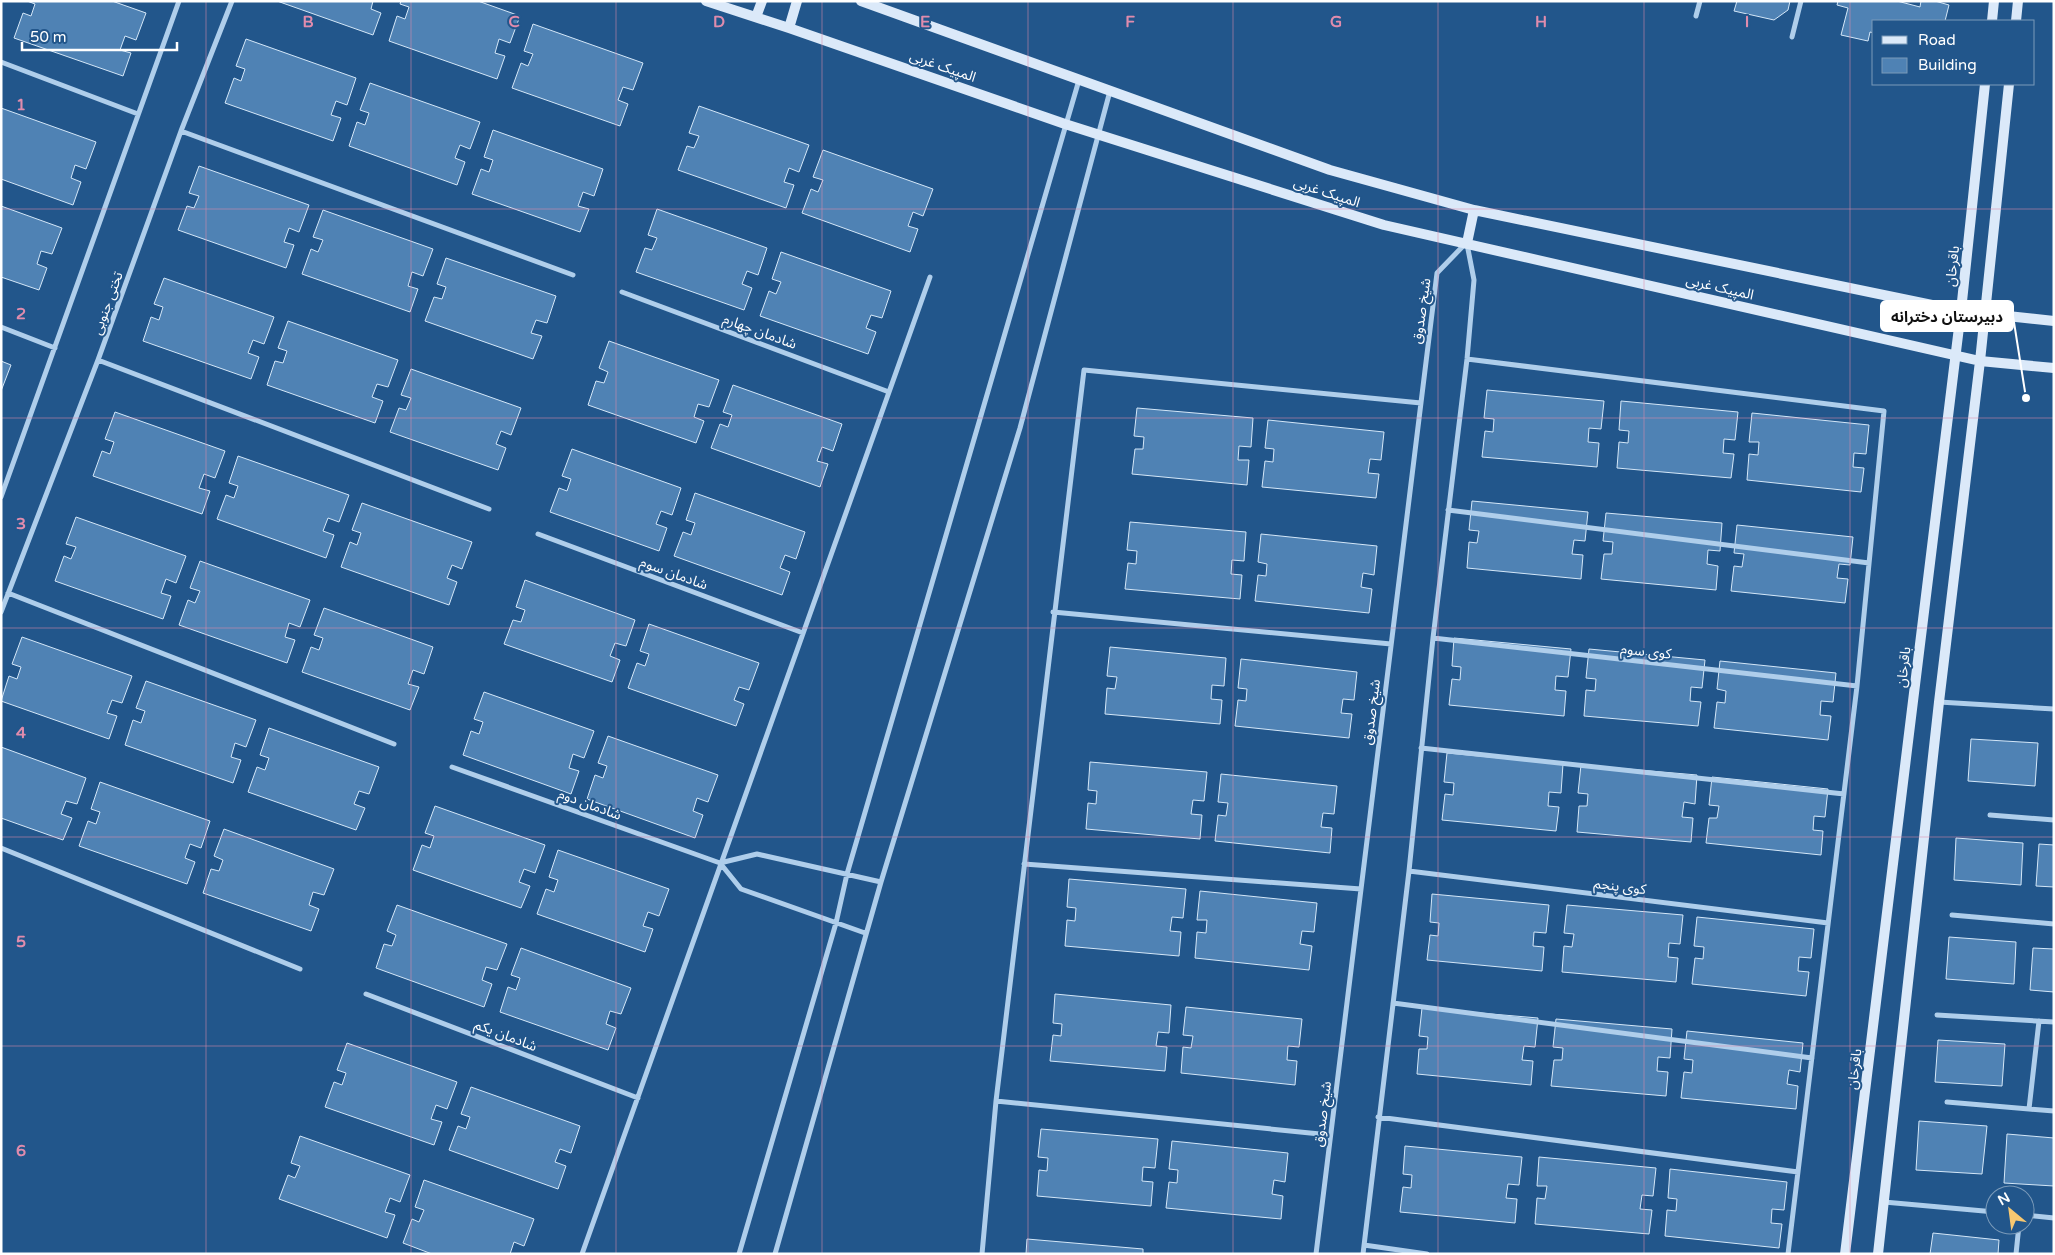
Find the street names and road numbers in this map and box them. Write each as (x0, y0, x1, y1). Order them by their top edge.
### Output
street label: المپیک غربی (907, 47, 978, 87)
street label: المپیک غربی (1291, 174, 1362, 212)
street label: باقرخان (1942, 245, 1963, 287)
street label: تختی جنوبی (88, 269, 127, 337)
street label: المپیک غربی (1684, 271, 1755, 305)
street label: شیخ صدوق (1408, 277, 1436, 345)
street label: شادمان چهارم (720, 310, 799, 355)
street label: شادمان سوم (637, 553, 710, 595)
street label: کوی سوم (1619, 640, 1672, 665)
street label: باقرخان (1893, 645, 1914, 688)
street label: شیخ صدوق (1359, 678, 1386, 746)
street label: شادمان دوم (555, 785, 624, 826)
street label: کوی پنجم (1593, 875, 1647, 900)
street label: شادمان یکم (471, 1016, 539, 1057)
street label: باقرخان (1844, 1047, 1865, 1090)
street label: شیخ صدوق (1310, 1080, 1337, 1148)

